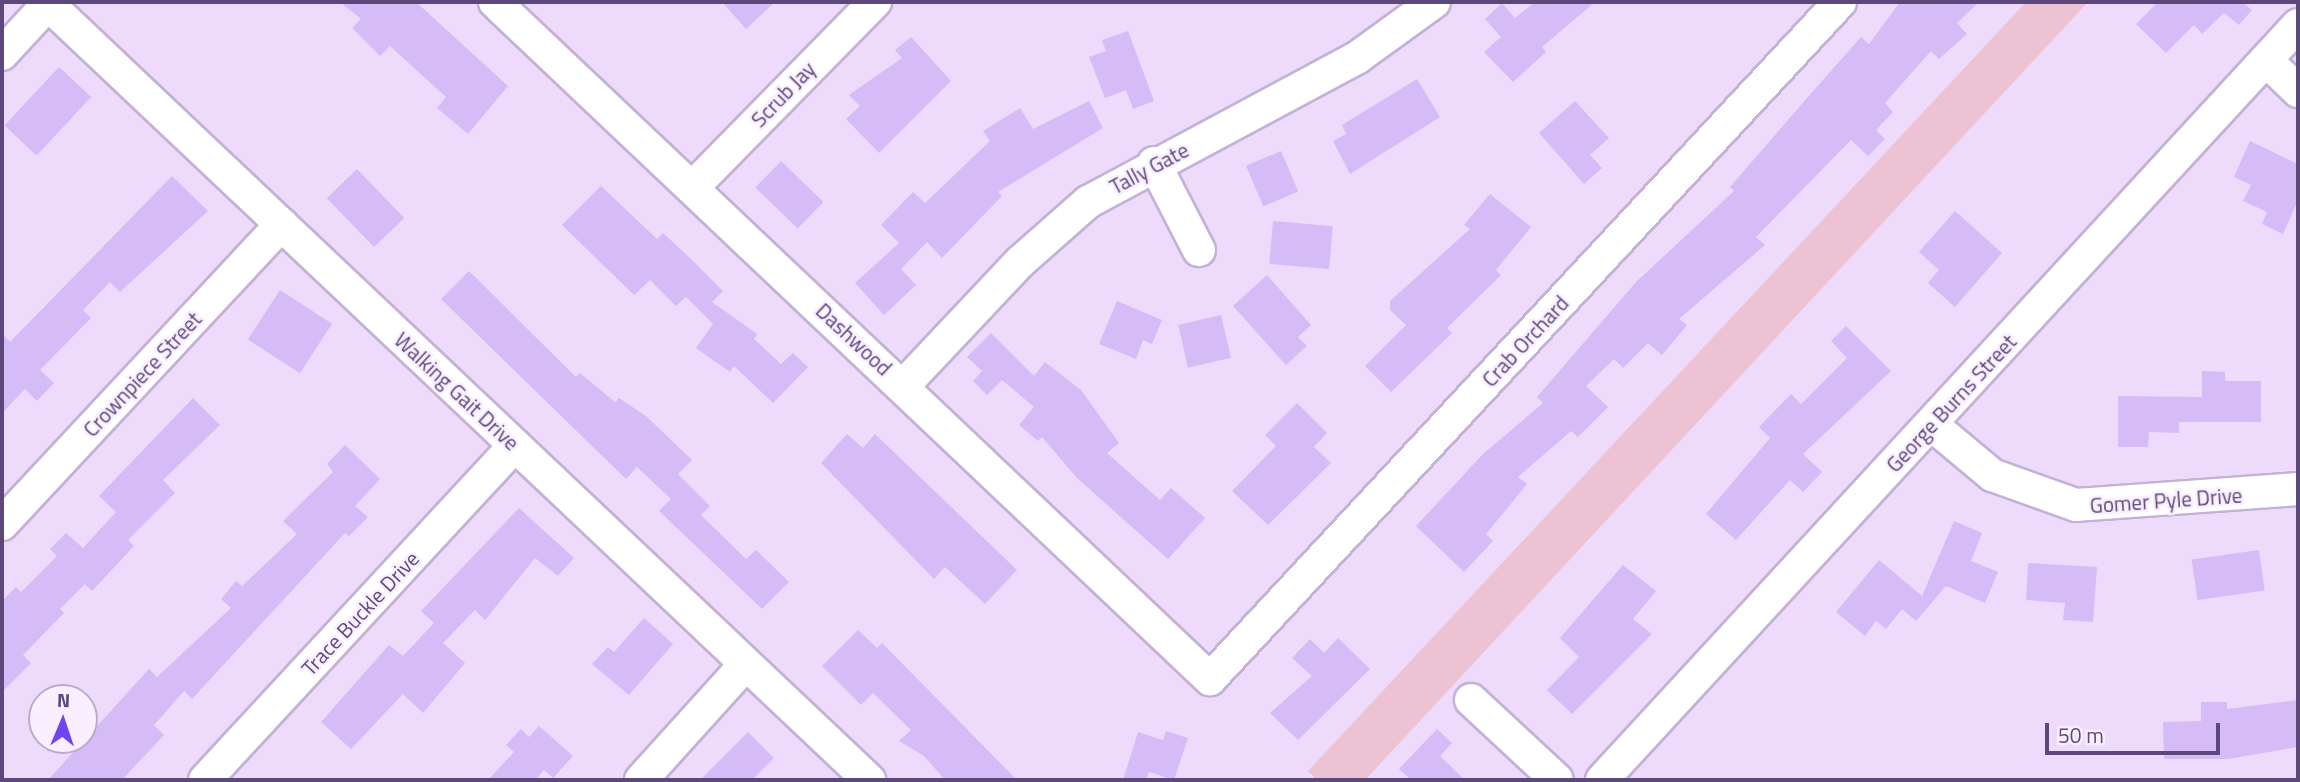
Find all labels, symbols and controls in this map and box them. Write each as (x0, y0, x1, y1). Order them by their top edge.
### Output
street label: Scrub Jay (746, 56, 820, 132)
street label: Tally Gate (1105, 137, 1193, 199)
street label: Crab Orchard (1477, 290, 1573, 392)
street label: Dashwood (811, 298, 897, 380)
street label: Crownpiece Street (78, 306, 206, 442)
street label: Walking Gait Drive (390, 327, 524, 455)
street label: George Burns Street (1881, 329, 2021, 477)
street label: Gomer Pyle Drive (2089, 482, 2243, 518)
street label: Trace Buckle Drive (296, 546, 424, 680)
north arrow (28, 684, 98, 754)
text: N (57, 685, 71, 714)
scale bar (2048, 708, 2223, 752)
text: 50 m (2058, 719, 2104, 751)

